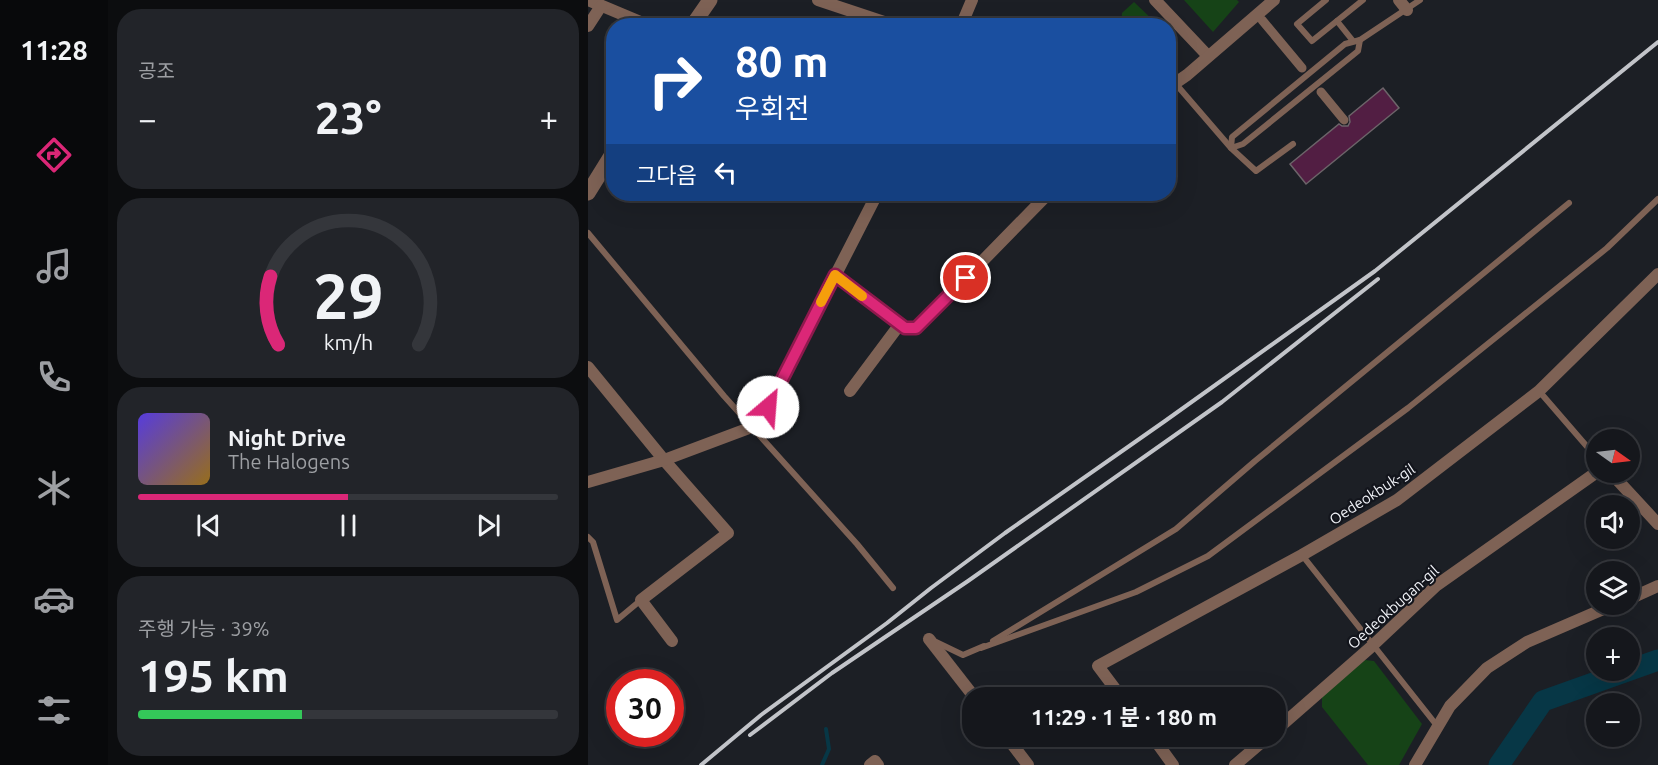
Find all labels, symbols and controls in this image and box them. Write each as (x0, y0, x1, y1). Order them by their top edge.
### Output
text: 11:28 (20, 35, 88, 65)
text: 80 m (735, 38, 829, 85)
icon: right (636, 42, 714, 120)
text: 공조 (138, 59, 175, 82)
text: 23° (315, 92, 381, 143)
text: 우회전 (735, 93, 810, 123)
text: − (138, 100, 157, 137)
text: + (539, 100, 558, 137)
icon: directions (33, 134, 75, 176)
icon: left (709, 156, 742, 189)
text: 그다음 (636, 162, 697, 187)
icon: music (33, 245, 75, 287)
pin (940, 252, 991, 303)
text: 29 (313, 261, 383, 331)
icon: arrive (949, 261, 982, 294)
text: km/h (323, 330, 373, 354)
icon: phone (33, 356, 75, 398)
position arrow (736, 375, 800, 439)
text: Night Drive (228, 425, 346, 450)
north arrow (1586, 429, 1640, 483)
map controls (1586, 429, 1640, 747)
text: The Halogens (228, 450, 350, 473)
street label: Oedeokbuk-gil (1326, 460, 1418, 528)
icon: climate (33, 467, 75, 509)
button: sound (1586, 495, 1640, 549)
icon: previous (192, 509, 225, 542)
icon: pause (332, 509, 365, 542)
icon: next (472, 509, 505, 542)
button: layers (1586, 561, 1640, 615)
street label: Oedeokbugan-gil (1344, 562, 1442, 652)
icon: car (33, 578, 75, 620)
text: 주행 가능 · 39% (138, 617, 270, 640)
button: + (1586, 627, 1640, 681)
text: 195 km (138, 650, 289, 701)
speed limit sign: 30 (606, 669, 684, 747)
icon: filters (33, 689, 75, 731)
button: − (1586, 693, 1640, 747)
text: 11:29 · 1 분 · 180 m (1031, 704, 1217, 729)

